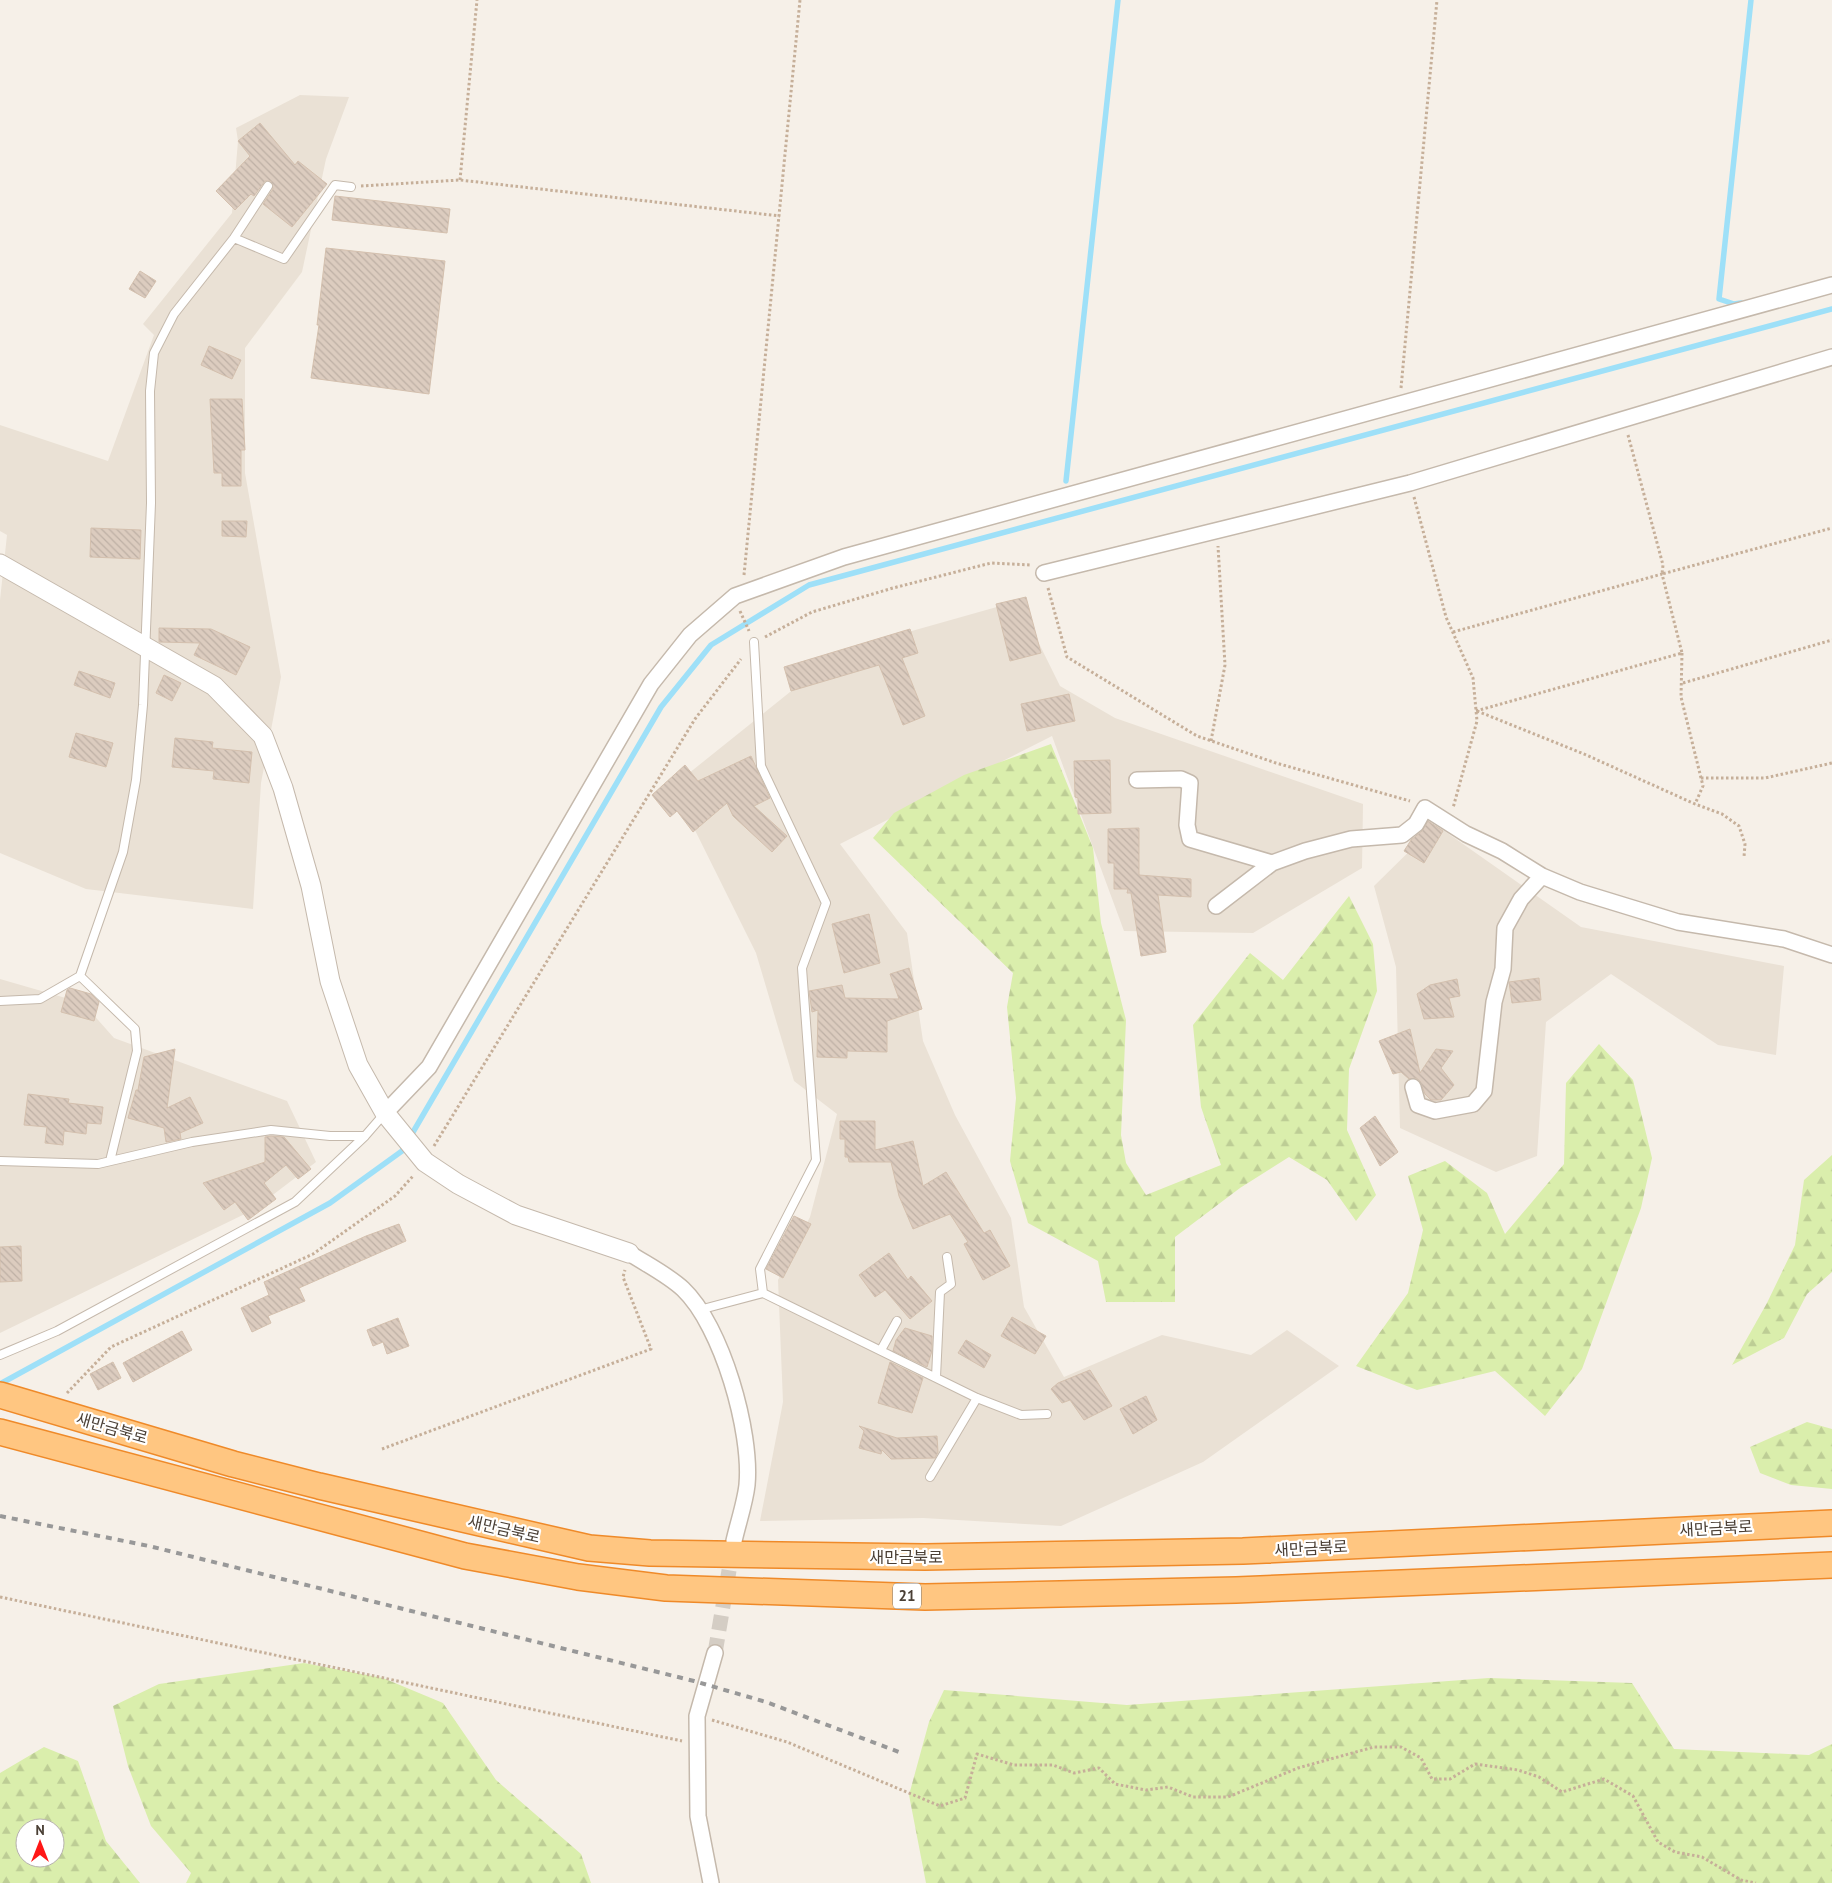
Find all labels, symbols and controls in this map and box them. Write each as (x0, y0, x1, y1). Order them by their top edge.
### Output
street label: 새만금북로 (74, 1408, 150, 1448)
street label: 새만금북로 (466, 1511, 542, 1547)
street label: 새만금북로 (1679, 1516, 1754, 1540)
street label: 새만금북로 (1274, 1536, 1349, 1560)
street label: 새만금북로 (869, 1547, 943, 1567)
road number: 21 (893, 1584, 921, 1608)
north arrow (15, 1818, 65, 1868)
text: N (35, 1821, 45, 1839)

